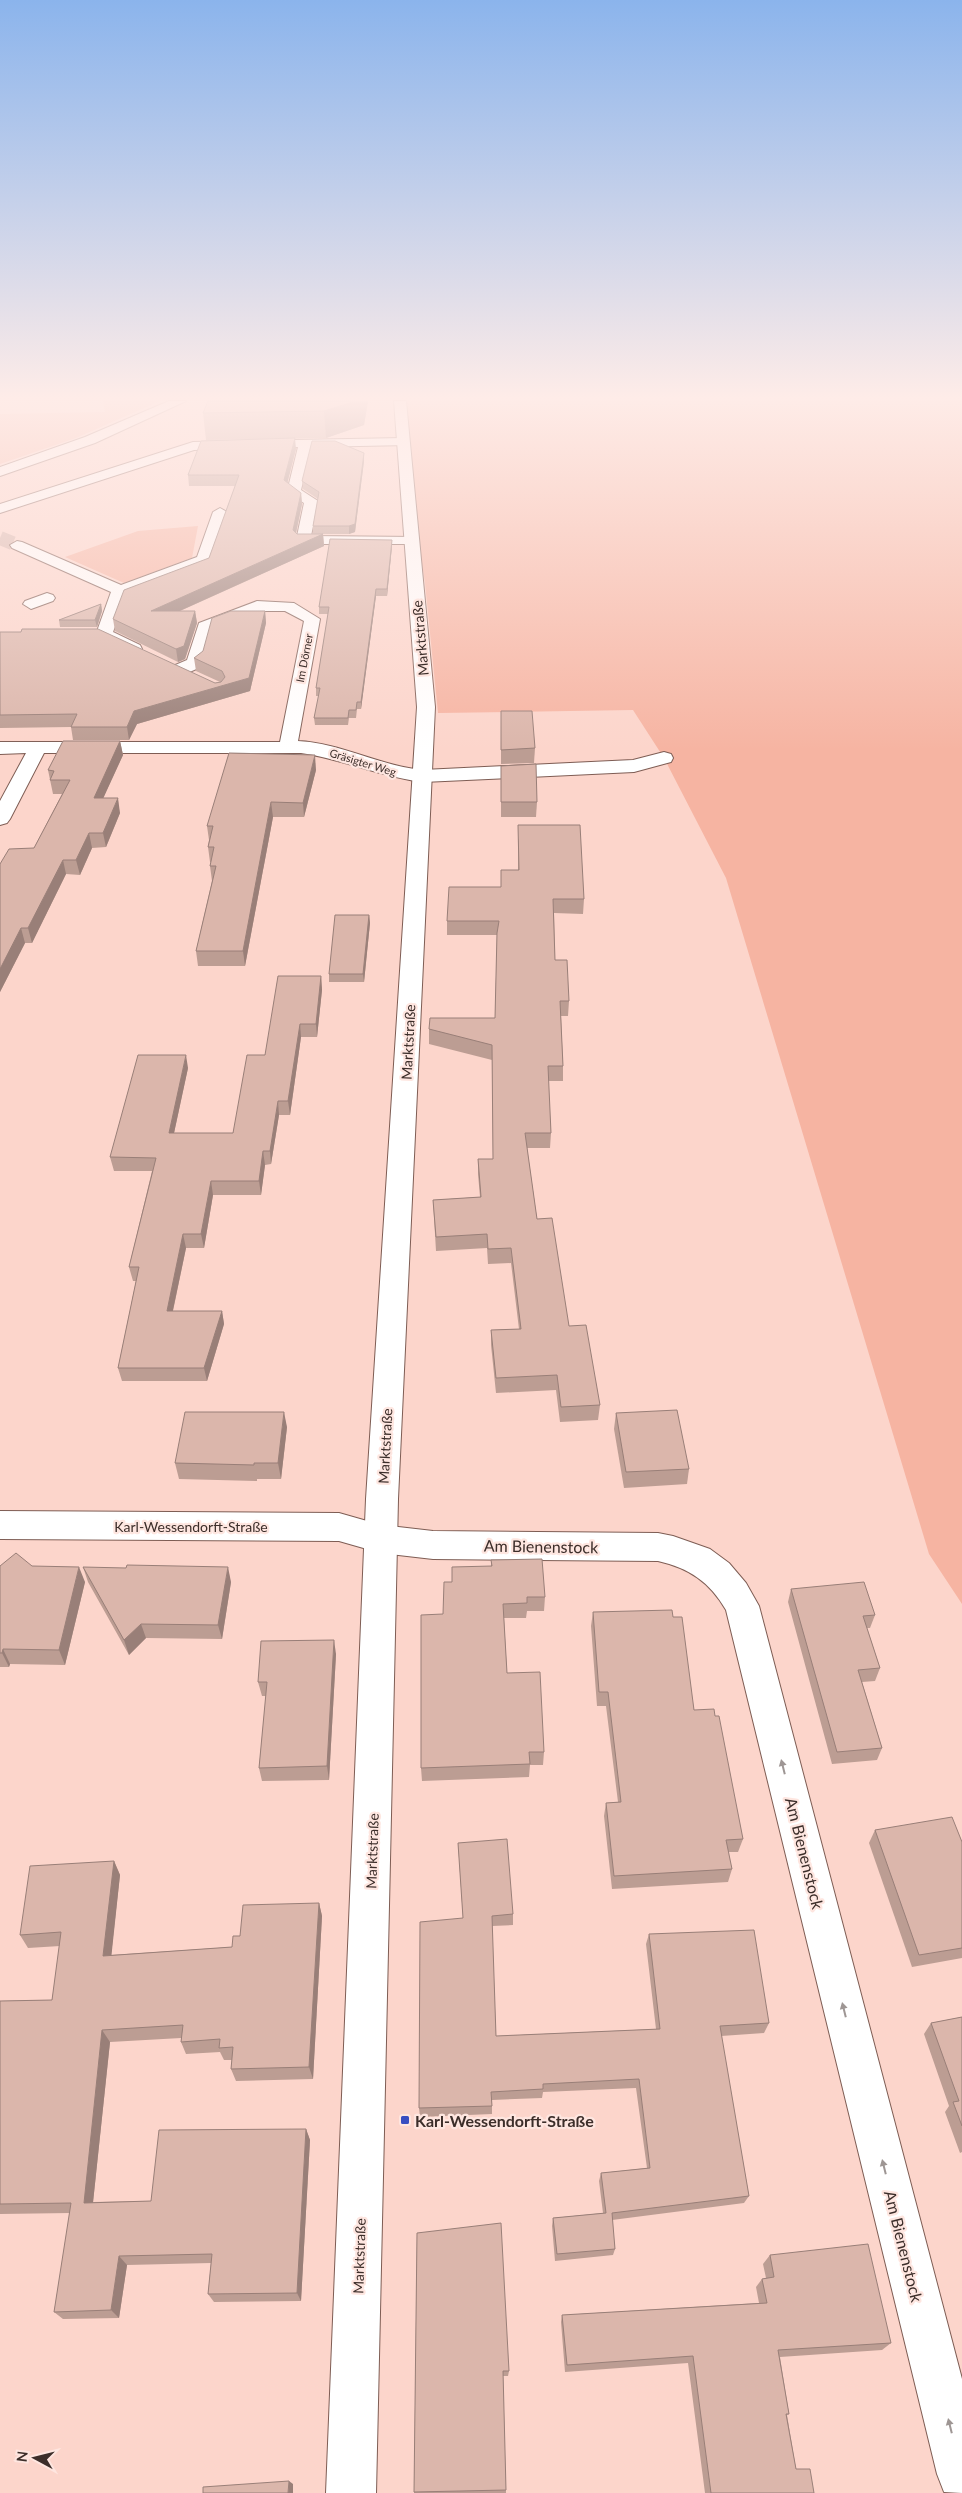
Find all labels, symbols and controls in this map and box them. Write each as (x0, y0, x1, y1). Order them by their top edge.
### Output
street label: Marktstraße (408, 600, 432, 676)
street label: Im Dörner (293, 633, 315, 683)
street label: Gräsigter Weg (328, 746, 398, 778)
street label: Marktstraße (398, 1004, 418, 1080)
street label: Marktstraße (375, 1408, 395, 1484)
street label: Karl-Wessendorft-Straße (114, 1518, 268, 1535)
street label: Am Bienenstock (484, 1536, 599, 1557)
one-way arrow (779, 1760, 787, 1775)
street label: Am Bienenstock (782, 1795, 828, 1912)
street label: Marktstraße (362, 1813, 382, 1889)
one-way arrow (840, 2002, 848, 2017)
place label: Karl-Wessendorft-Straße (415, 2111, 594, 2130)
marker: Karl-Wessendorft-Straße (399, 2114, 411, 2126)
one-way arrow (880, 2160, 888, 2175)
street label: Am Bienenstock (881, 2188, 927, 2305)
street label: Marktstraße (349, 2218, 369, 2294)
one-way arrow (946, 2419, 954, 2434)
north arrow (10, 2433, 60, 2483)
text: N (13, 2450, 31, 2463)

